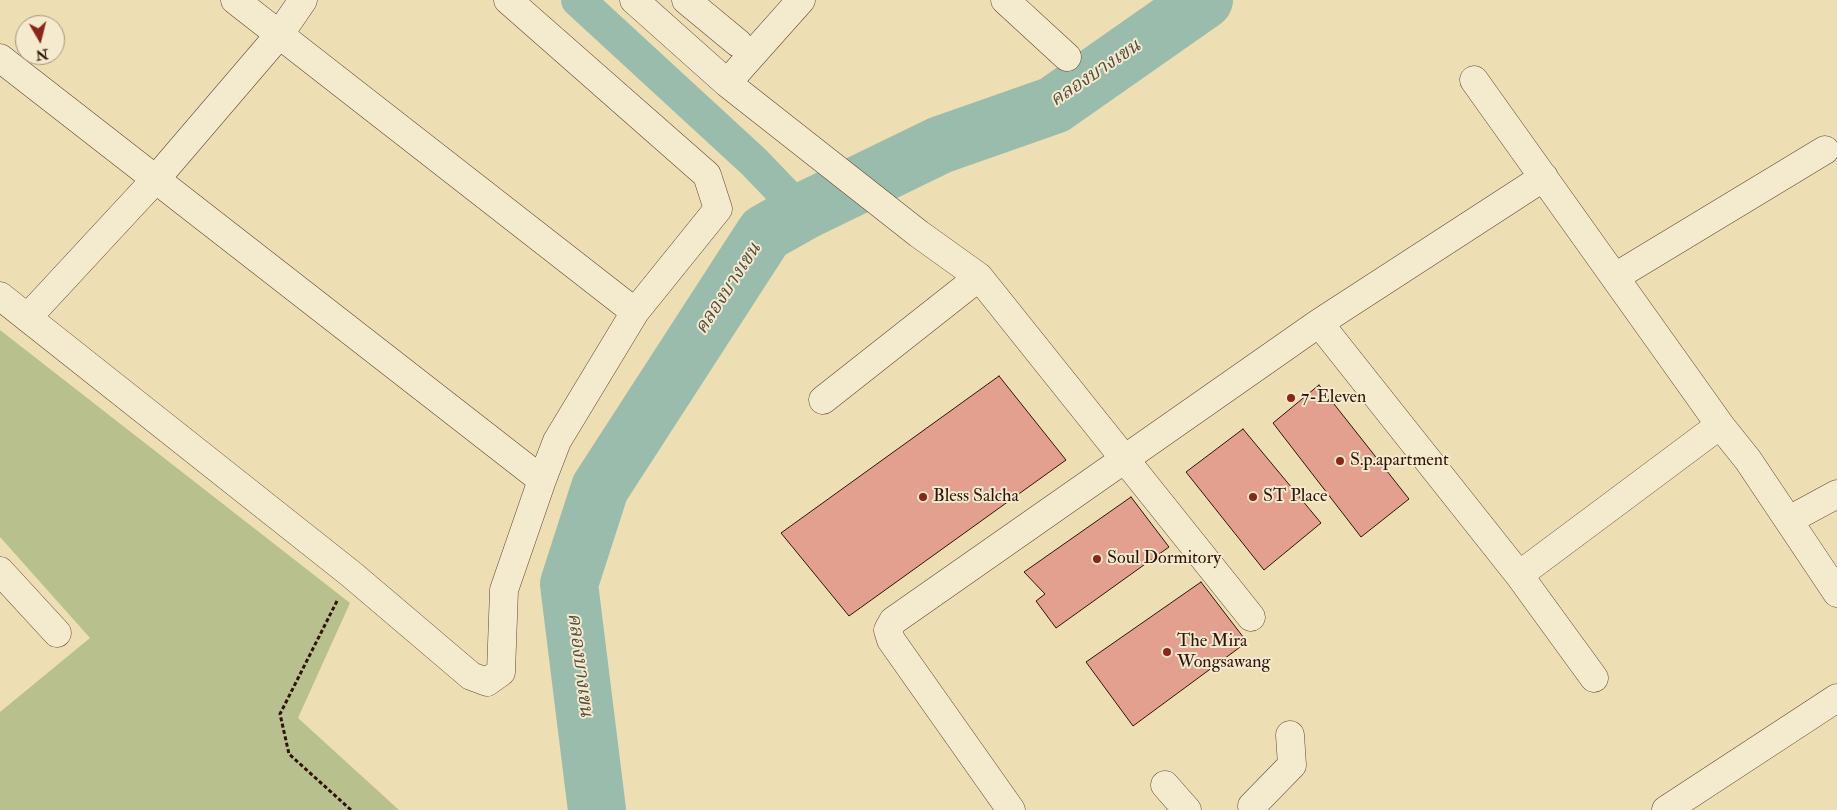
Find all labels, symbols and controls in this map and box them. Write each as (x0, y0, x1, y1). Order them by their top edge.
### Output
north arrow (15, 15, 65, 65)
water label: คลองบางเขน (1046, 35, 1146, 113)
text: N (35, 45, 49, 64)
water label: คลองบางเขน (691, 239, 767, 339)
place label: 7-Eleven (1301, 387, 1366, 409)
marker: 7-Eleven (1285, 392, 1297, 404)
place label: S.p.apartment (1350, 450, 1449, 472)
marker: S.p.apartment (1334, 455, 1346, 467)
place label: Bless Salcha (933, 486, 1019, 508)
place label: ST Place (1263, 486, 1327, 508)
marker: Bless Salcha (917, 491, 929, 503)
marker: ST Place (1247, 491, 1259, 503)
place label: Soul Dormitory (1107, 548, 1221, 570)
marker: Soul Dormitory (1091, 553, 1103, 565)
water label: คลองบางเขน (561, 612, 597, 718)
place label: The Mira Wongsawang (1177, 631, 1270, 674)
marker: The Mira Wongsawang (1161, 646, 1173, 658)

